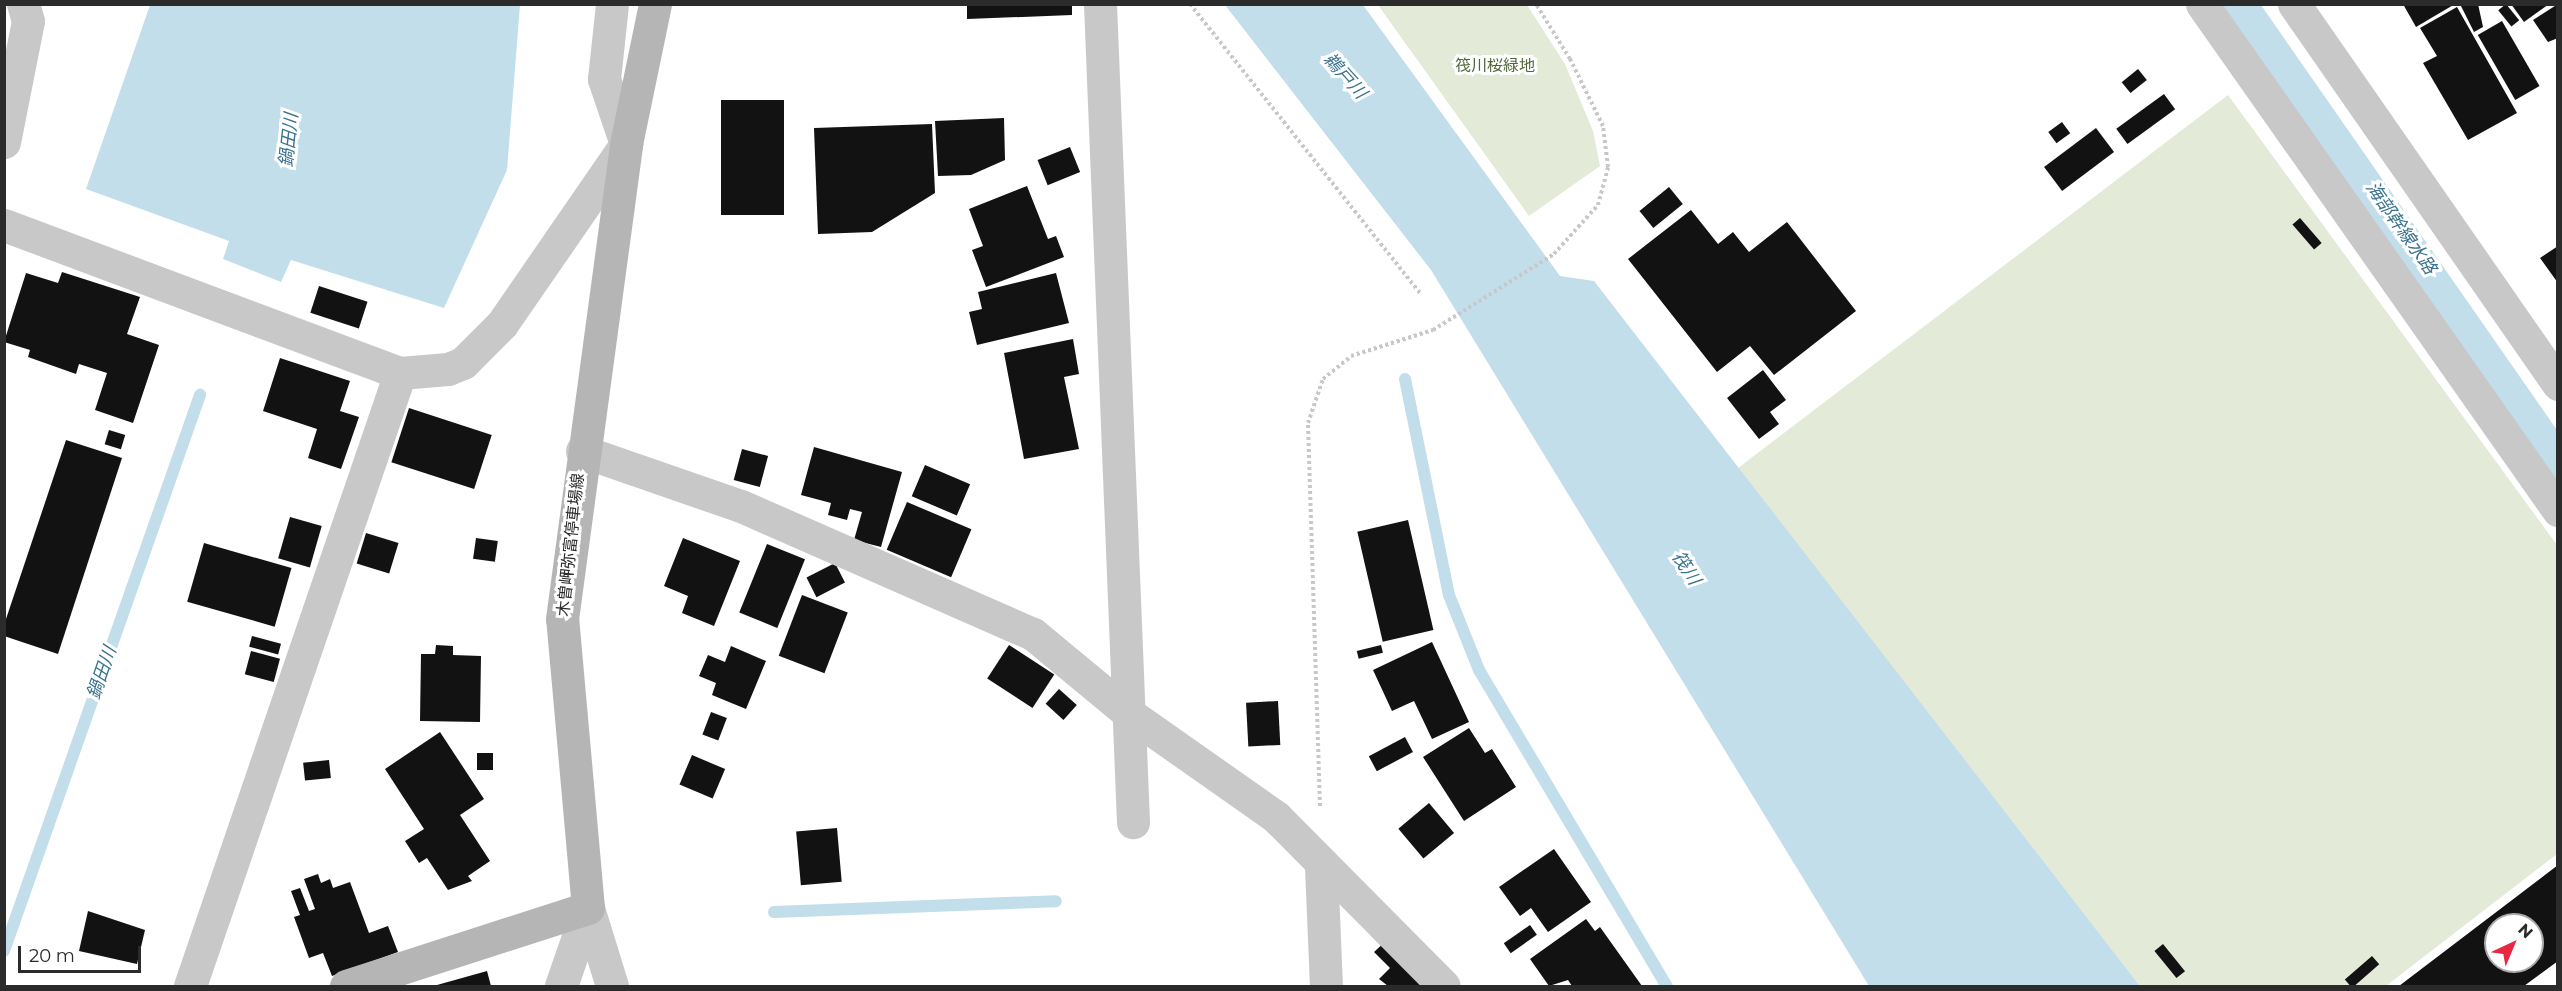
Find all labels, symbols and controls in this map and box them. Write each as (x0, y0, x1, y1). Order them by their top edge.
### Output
water label: 鵜戸川 (1319, 49, 1371, 103)
park label: 筏川桜緑地 (1455, 56, 1535, 76)
water label: 鍋田川 (275, 112, 303, 168)
water label: 海部幹線水路 (2361, 178, 2441, 278)
street label: 木曽岬弥富停車場線 (554, 472, 588, 618)
water label: 筏川 (1667, 547, 1705, 589)
water label: 鍋田川 (83, 644, 121, 702)
north arrow (2484, 913, 2544, 973)
text: N (2514, 920, 2537, 942)
scale bar (21, 934, 144, 972)
text: 20 m (29, 945, 75, 967)

